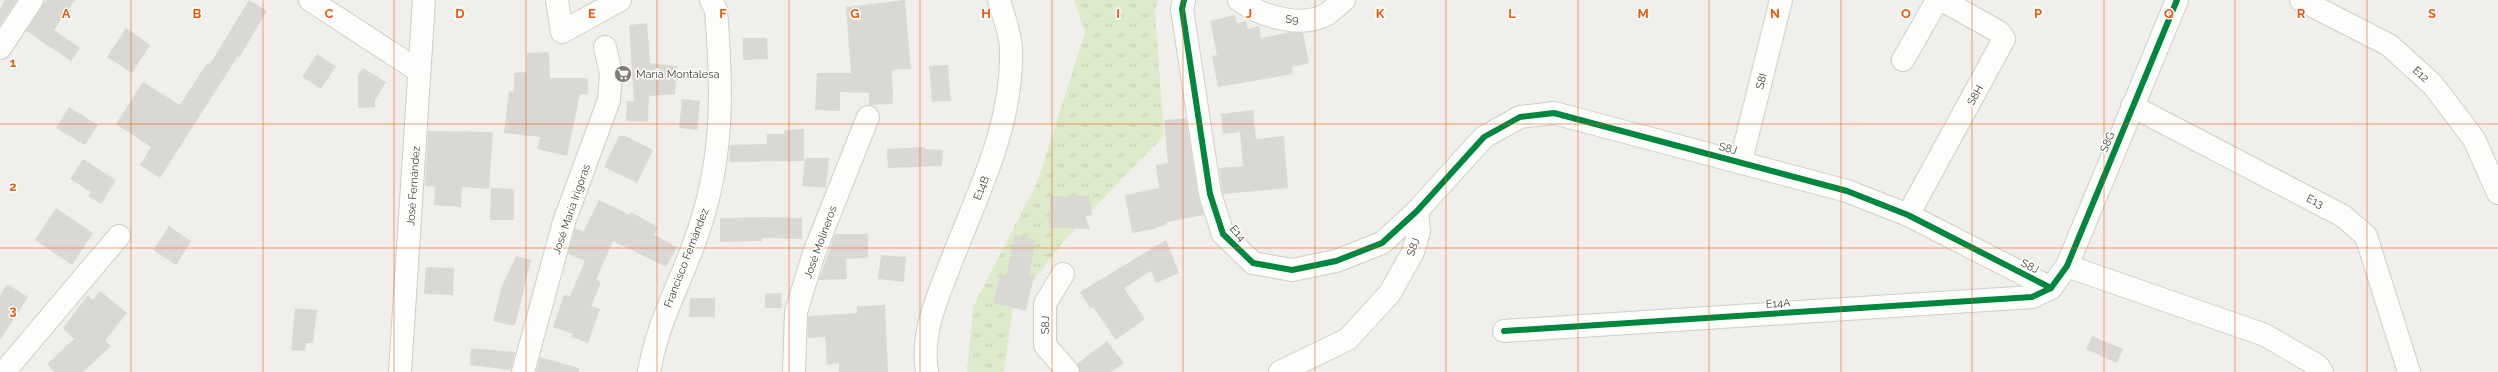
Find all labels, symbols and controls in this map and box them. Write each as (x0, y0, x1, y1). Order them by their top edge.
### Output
text: A (62, 6, 71, 21)
text: B (193, 6, 202, 21)
text: C (325, 6, 334, 21)
text: D (455, 6, 465, 21)
text: E (588, 6, 596, 21)
text: F (719, 6, 727, 21)
text: G (850, 6, 860, 21)
text: H (981, 6, 991, 21)
text: I (1116, 6, 1120, 21)
text: J (1246, 6, 1252, 21)
text: K (1376, 6, 1385, 21)
text: L (1508, 6, 1516, 21)
text: M (1637, 6, 1649, 21)
text: N (1770, 6, 1780, 21)
text: O (1901, 6, 1911, 21)
text: P (2034, 6, 2042, 21)
text: Q (2164, 6, 2174, 21)
text: R (2297, 6, 2306, 21)
text: S (2428, 6, 2436, 21)
street label: S9 (1285, 13, 1299, 26)
text: 1 (10, 55, 17, 70)
supermarket icon: María Montalesa (613, 64, 633, 84)
street label: E12 (2410, 64, 2432, 85)
place label: María Montalesa (636, 68, 720, 81)
street label: S8I (1753, 72, 1770, 90)
street label: S8H (1965, 83, 1986, 108)
street label: S8G (2097, 130, 2117, 154)
street label: S8J (1717, 140, 1738, 157)
street label: José Fernández (404, 145, 423, 226)
street label: José María Irigoras (550, 162, 593, 256)
street label: E14B (971, 174, 992, 202)
text: 2 (9, 179, 17, 194)
street label: E13 (2304, 192, 2326, 211)
street label: José Molineros (801, 204, 840, 280)
street label: Francisco Fernández (662, 206, 712, 310)
street label: E14 (1227, 222, 1248, 244)
street label: S8J (1404, 236, 1423, 258)
street label: S8J (2019, 256, 2041, 276)
street label: E14A (1765, 296, 1791, 311)
text: 3 (9, 303, 17, 318)
street label: S8J (1039, 316, 1052, 334)

